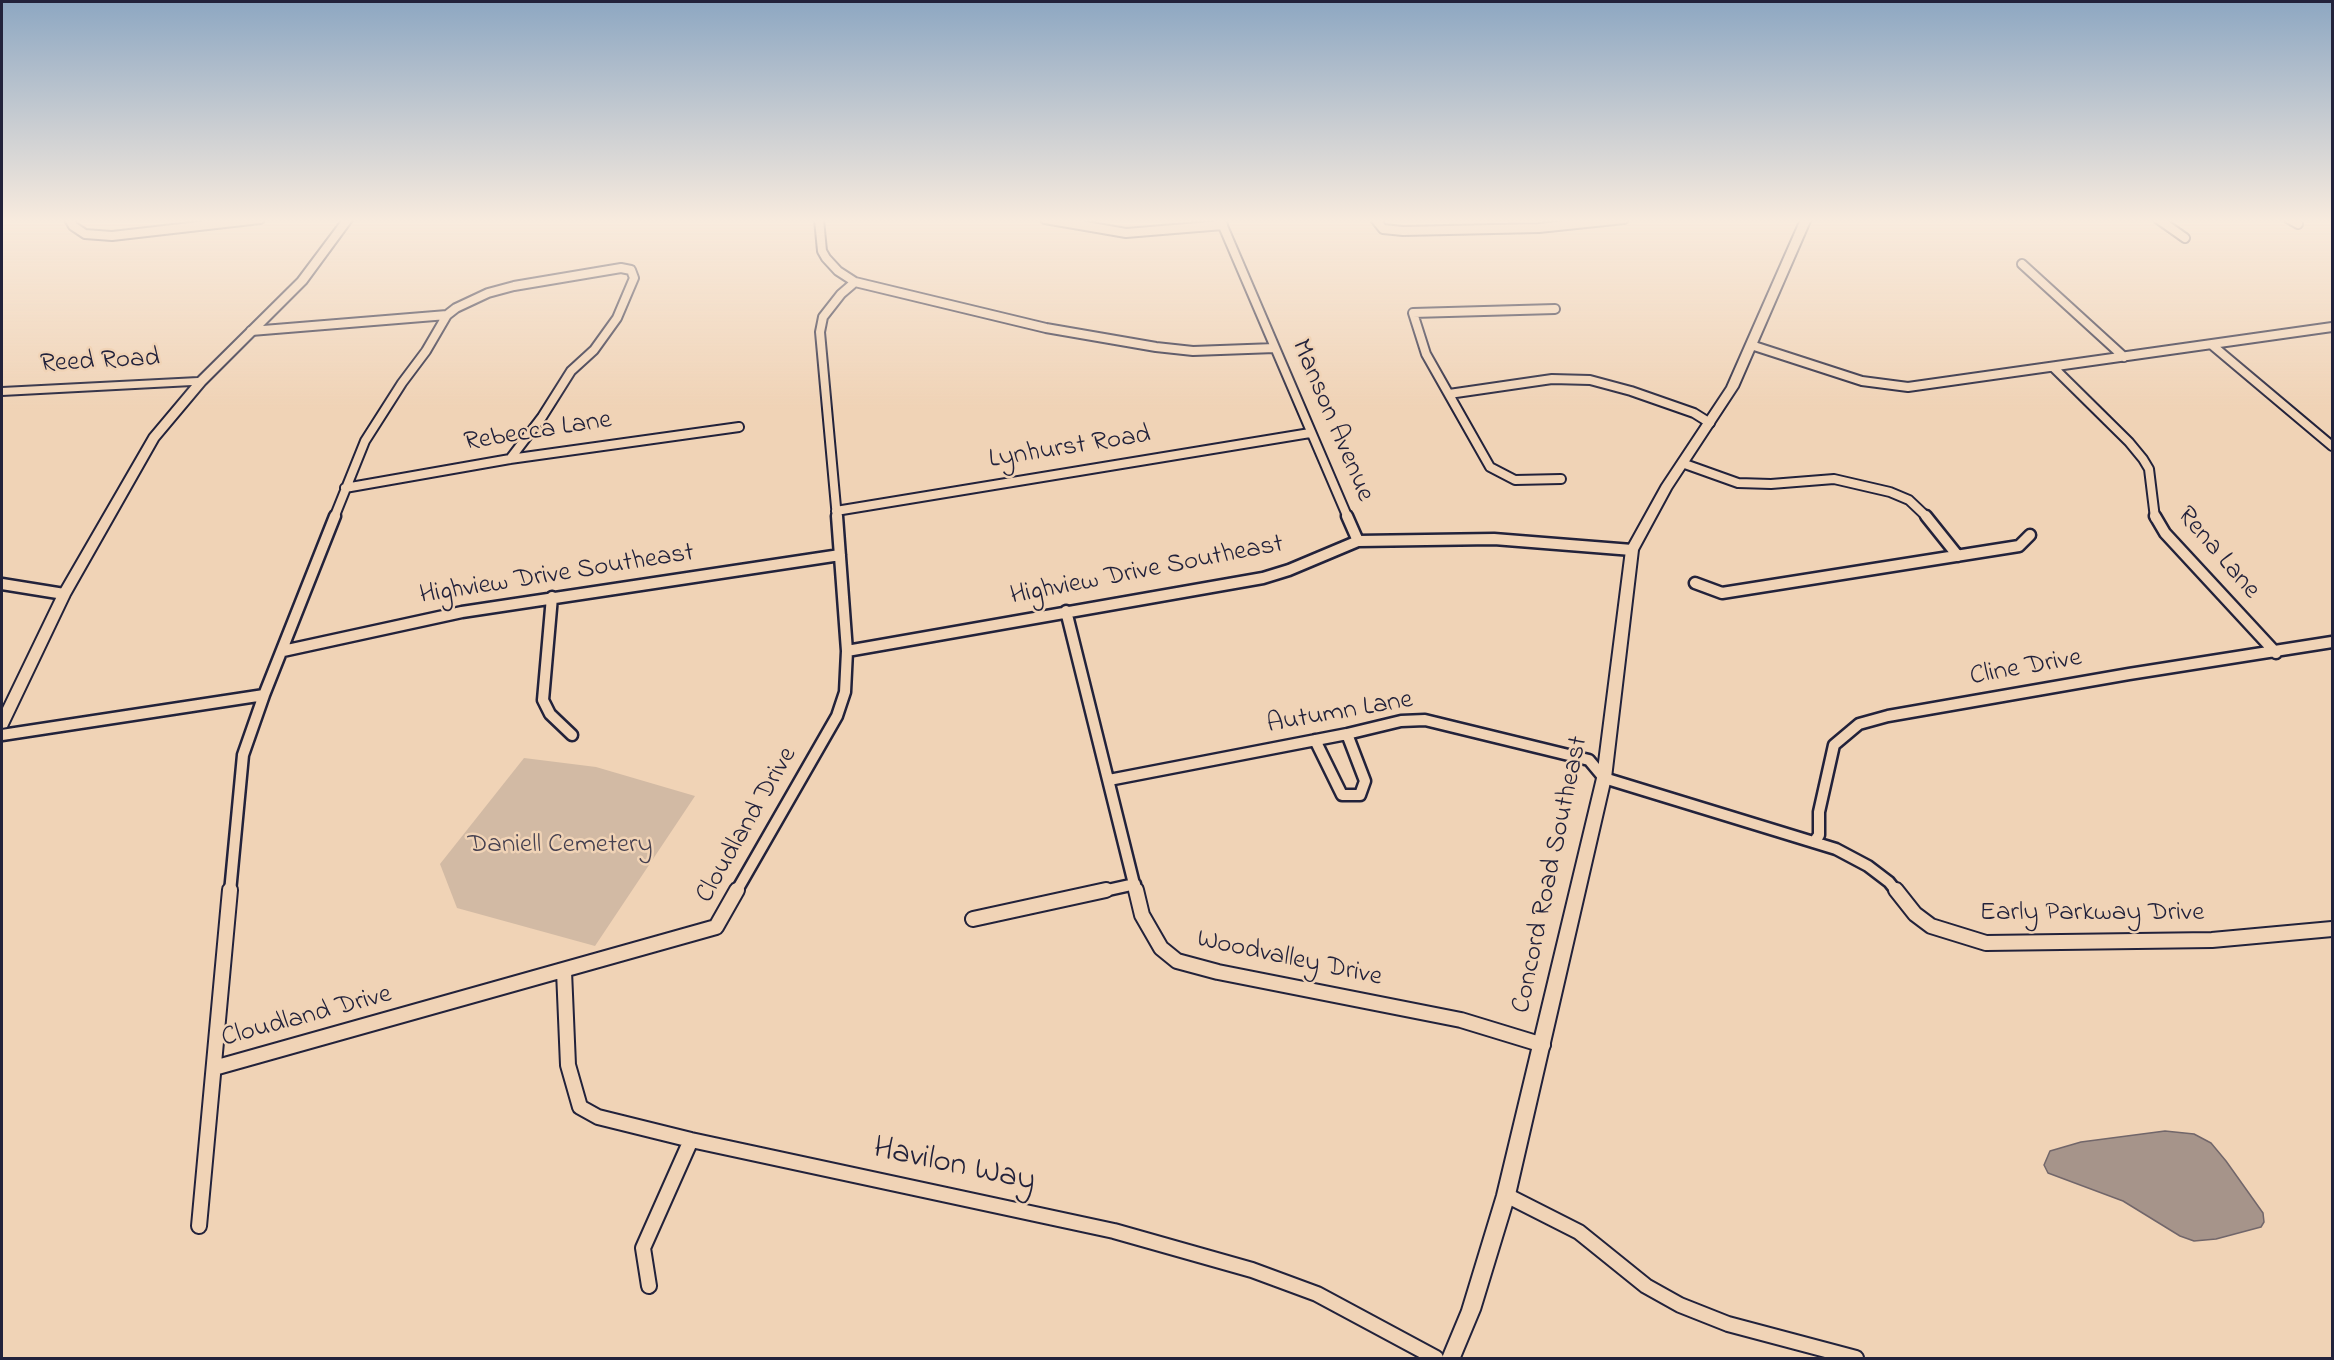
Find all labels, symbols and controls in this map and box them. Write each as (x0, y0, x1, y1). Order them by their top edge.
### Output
street label: Manson Avenue (1282, 335, 1380, 507)
street label: Reed Road (39, 344, 161, 382)
street label: Rebecca Lane (462, 405, 614, 461)
street label: Lynhurst Road (987, 420, 1153, 478)
street label: Rena Lane (2168, 501, 2266, 607)
street label: Highview Drive Southeast (1008, 530, 1286, 614)
street label: Highview Drive Southeast (417, 538, 697, 614)
street label: Cline Drive (1968, 643, 2084, 695)
street label: Autumn Lane (1265, 685, 1415, 743)
street label: Concord Road Southeast (1507, 734, 1597, 1016)
street label: Cloudland Drive (690, 742, 806, 910)
park label: Daniell Cemetery (467, 831, 653, 863)
street label: Early Parkway Drive (1980, 899, 2204, 931)
street label: Woodvalley Drive (1193, 925, 1385, 995)
street label: Cloudland Drive (218, 980, 396, 1056)
street label: Havilon Way (869, 1131, 1039, 1203)

